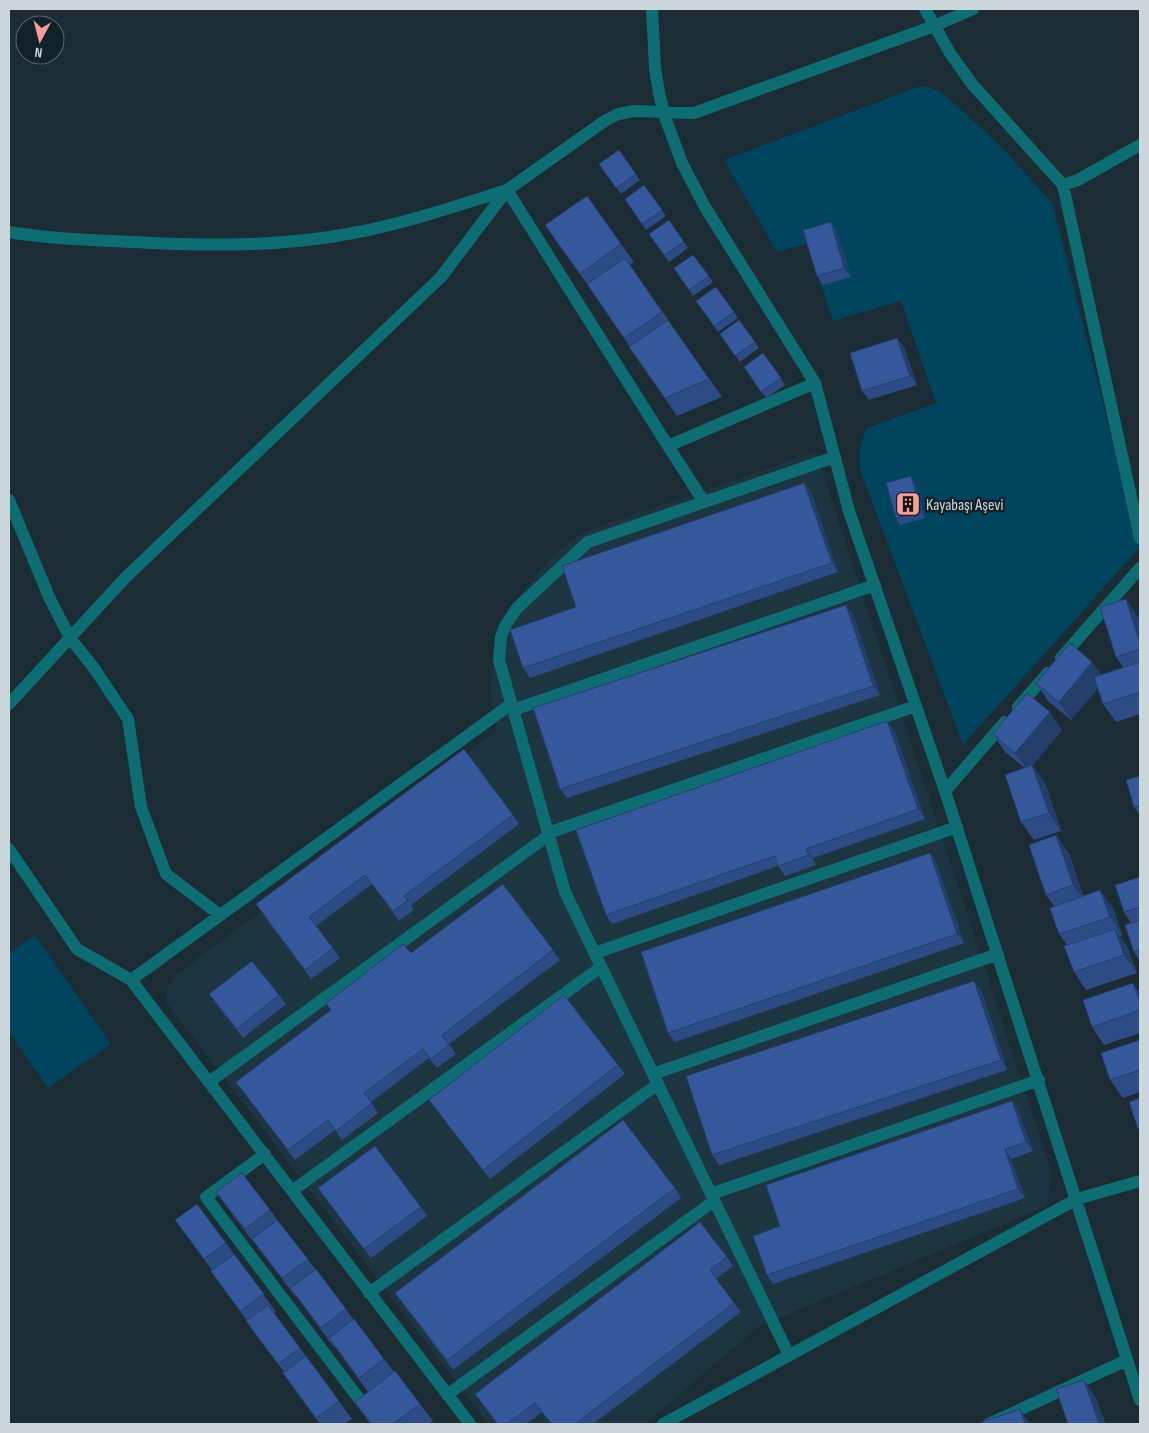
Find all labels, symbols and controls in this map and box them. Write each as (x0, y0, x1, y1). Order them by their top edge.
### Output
north arrow (15, 15, 65, 65)
text: N (34, 44, 43, 61)
building icon: Kayabaşı Aşevi (895, 491, 921, 517)
place label: Kayabaşı Aşevi (926, 496, 1003, 515)

